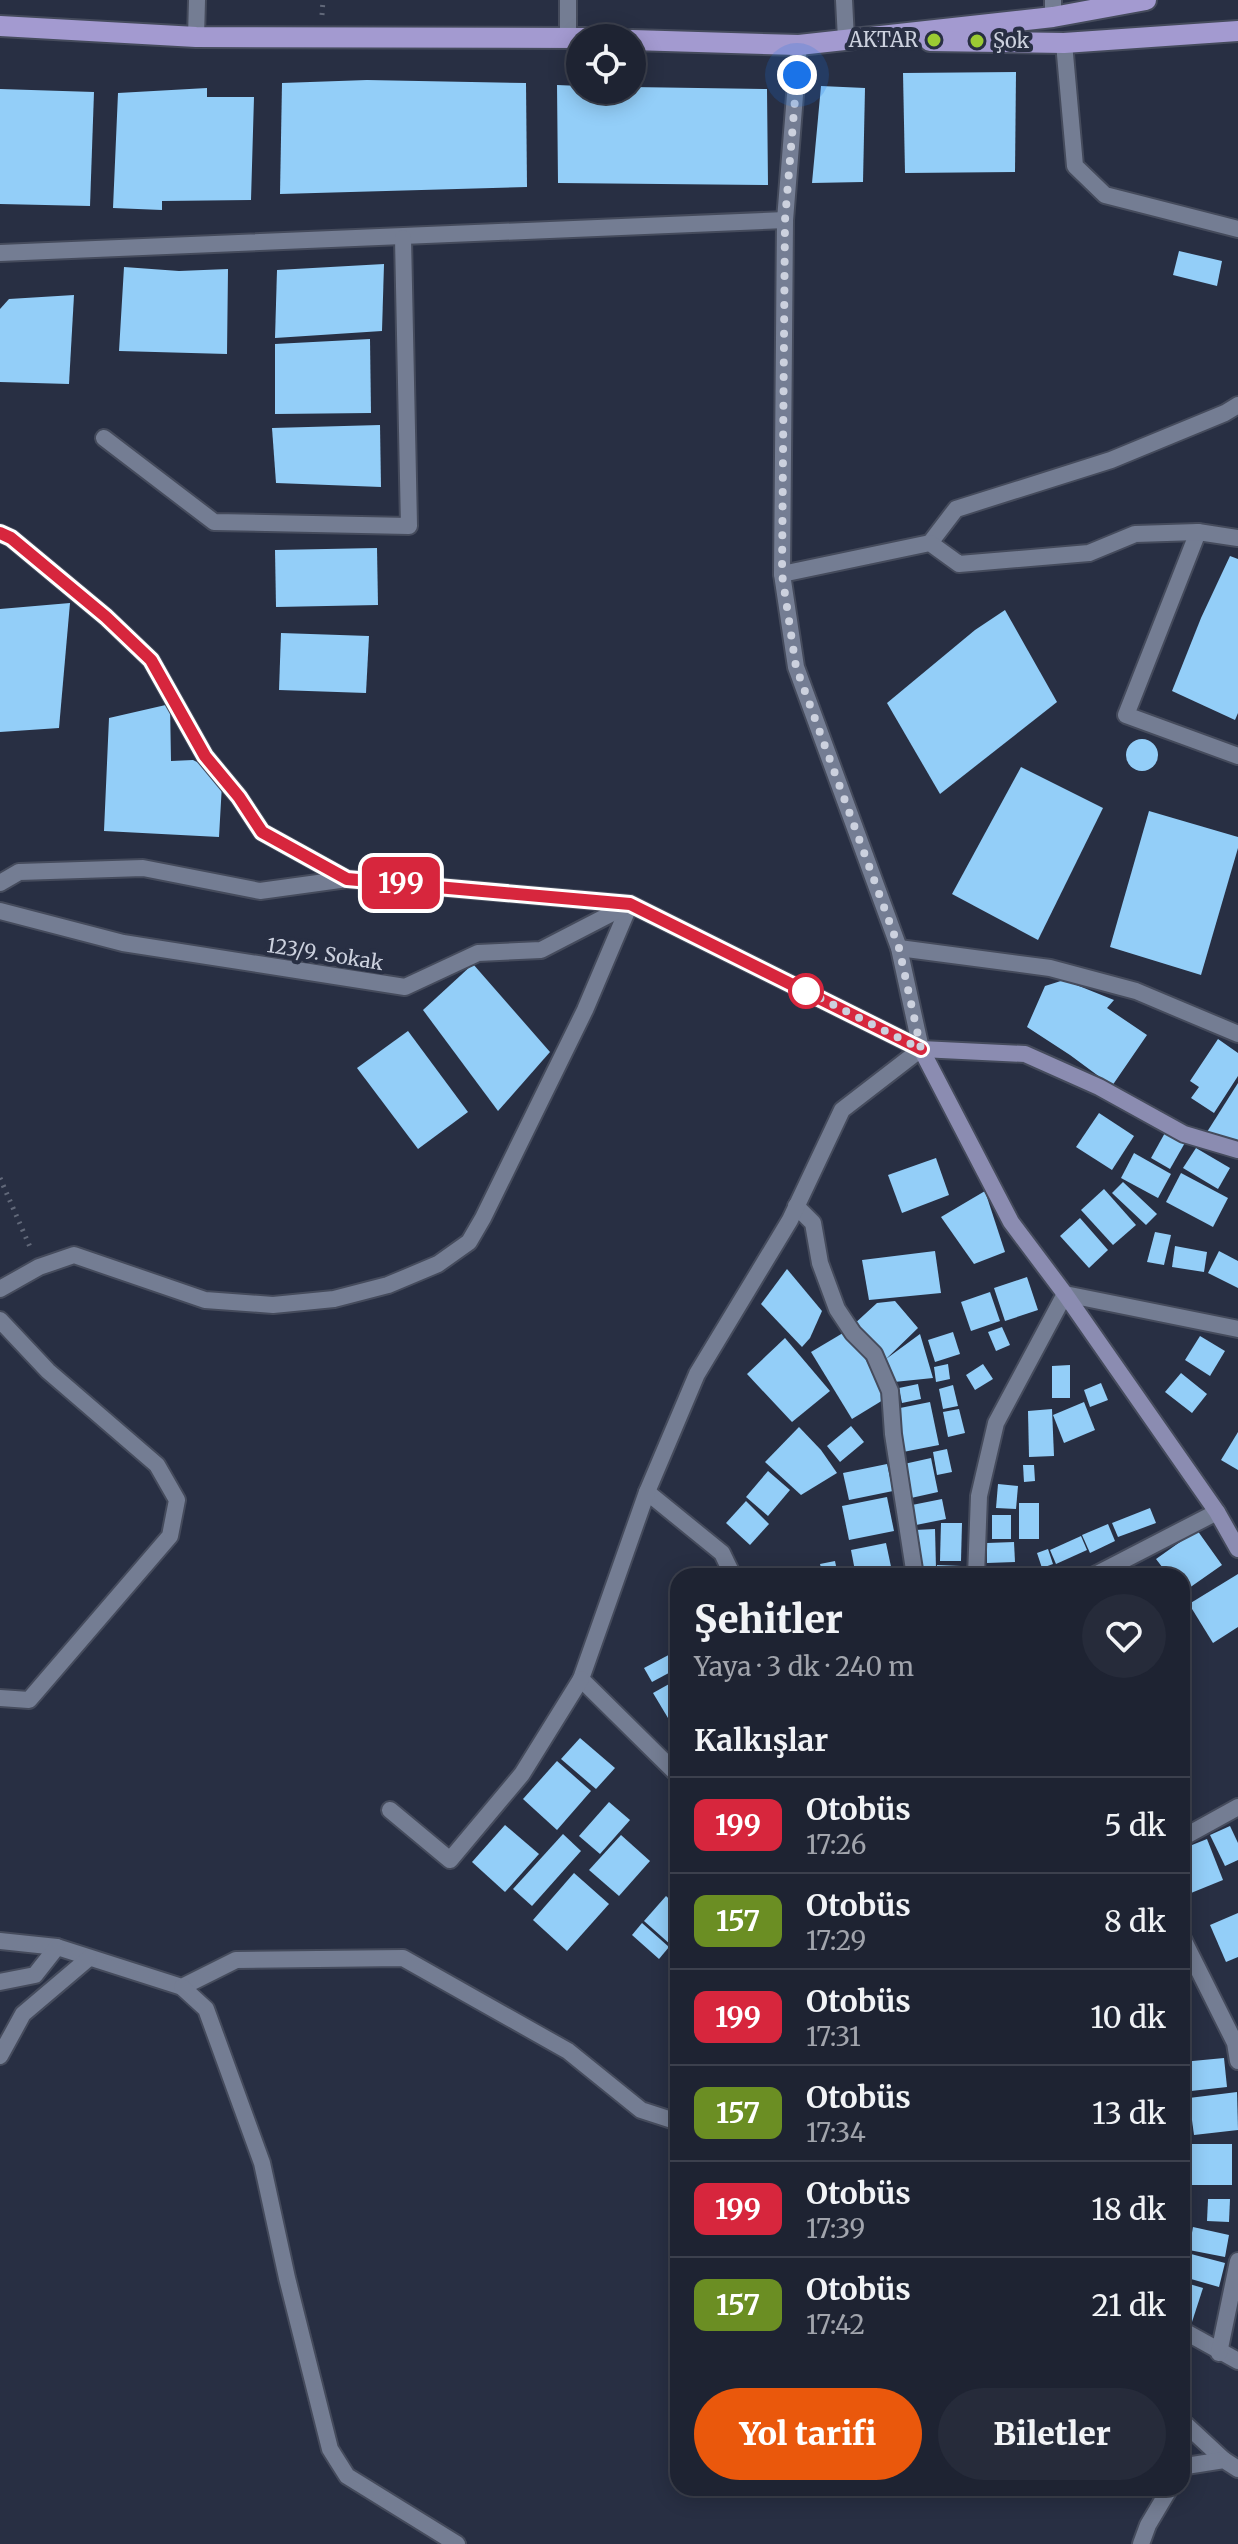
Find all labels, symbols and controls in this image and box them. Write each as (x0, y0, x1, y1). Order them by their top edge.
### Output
map controls (566, 24, 646, 104)
button: locate (566, 24, 646, 104)
place label: AKTAR (848, 27, 918, 52)
place label: Şok (993, 28, 1030, 53)
marker: AKTAR (925, 31, 943, 49)
marker: Şok (968, 32, 986, 50)
your location (777, 55, 817, 95)
line badge: 199 (355, 857, 447, 909)
text: 199 (378, 865, 424, 901)
street label: 123/9. Sokak (265, 932, 386, 975)
unlabelled marker (789, 974, 823, 1008)
button: heart (1082, 1594, 1166, 1678)
text: Şehitler (694, 1596, 843, 1643)
text: Yaya · 3 dk · 240 m (694, 1650, 914, 1683)
text: Kalkışlar (694, 1721, 828, 1759)
text: Otobüs (806, 1790, 911, 1828)
text: 5 dk (1104, 1806, 1166, 1844)
text: 199 (715, 1807, 761, 1843)
text: 17:26 (806, 1828, 866, 1861)
text: Otobüs (806, 1886, 911, 1924)
text: 8 dk (1104, 1902, 1166, 1940)
text: 157 (716, 1903, 760, 1939)
text: 17:29 (806, 1924, 866, 1957)
text: Otobüs (806, 1982, 911, 2020)
text: 10 dk (1090, 1998, 1166, 2036)
text: 199 (715, 1999, 761, 2035)
text: 17:31 (806, 2020, 861, 2053)
text: Otobüs (806, 2078, 911, 2116)
text: 13 dk (1092, 2094, 1166, 2132)
text: 157 (716, 2095, 760, 2131)
text: 17:34 (806, 2116, 866, 2149)
text: Otobüs (806, 2174, 911, 2212)
text: 18 dk (1091, 2190, 1166, 2228)
text: 199 (715, 2191, 761, 2227)
text: 17:39 (806, 2212, 865, 2245)
text: Otobüs (806, 2270, 911, 2308)
text: 21 dk (1091, 2286, 1166, 2324)
text: 157 (716, 2287, 760, 2323)
text: 17:42 (806, 2308, 865, 2341)
button: Yol tarifi (694, 2388, 922, 2480)
button: Biletler (938, 2388, 1166, 2480)

